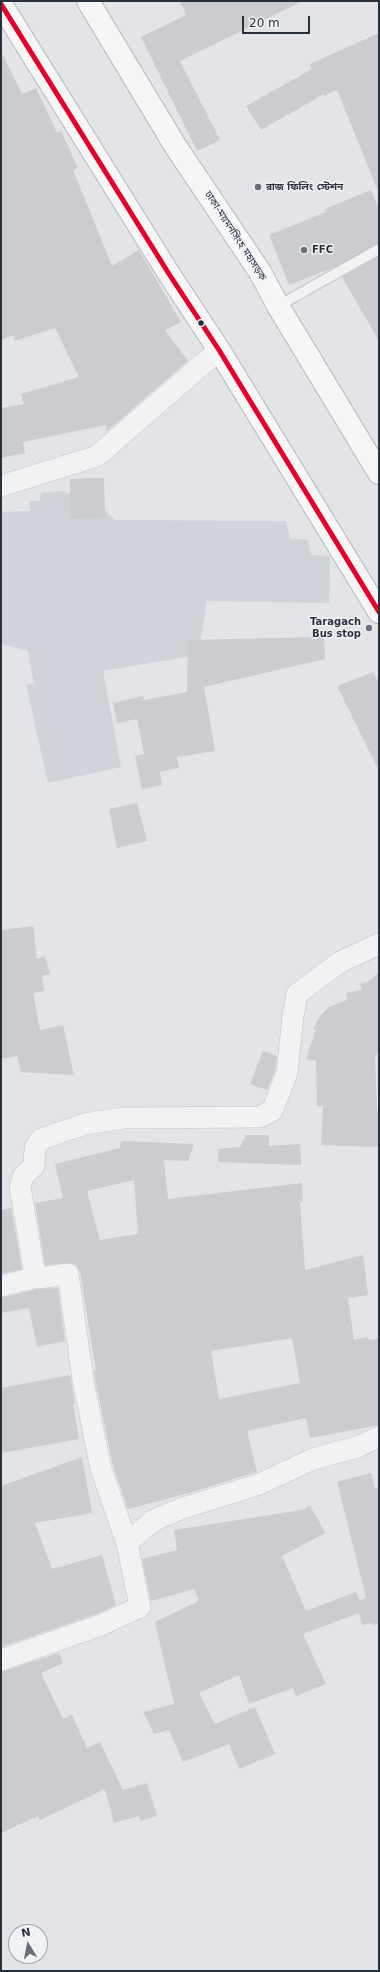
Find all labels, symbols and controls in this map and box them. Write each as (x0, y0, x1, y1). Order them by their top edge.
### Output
scale bar (244, 8, 312, 34)
text: 20 m (249, 16, 280, 30)
place label: রাজ ফিলিং স্টেশন (266, 181, 343, 193)
marker: রাজ ফিলিং স্টেশন (253, 182, 263, 192)
street label: ঢাকা-ময়মনসিংহ মহাসড়ক (202, 189, 268, 283)
place label: FFC (312, 244, 333, 256)
marker: FFC (299, 245, 309, 255)
unlabelled marker (196, 318, 206, 328)
place label: Taragach Bus stop (310, 616, 361, 640)
marker: Taragach Bus stop (364, 623, 374, 633)
north arrow (8, 1924, 48, 1964)
text: N (20, 1925, 32, 1940)

